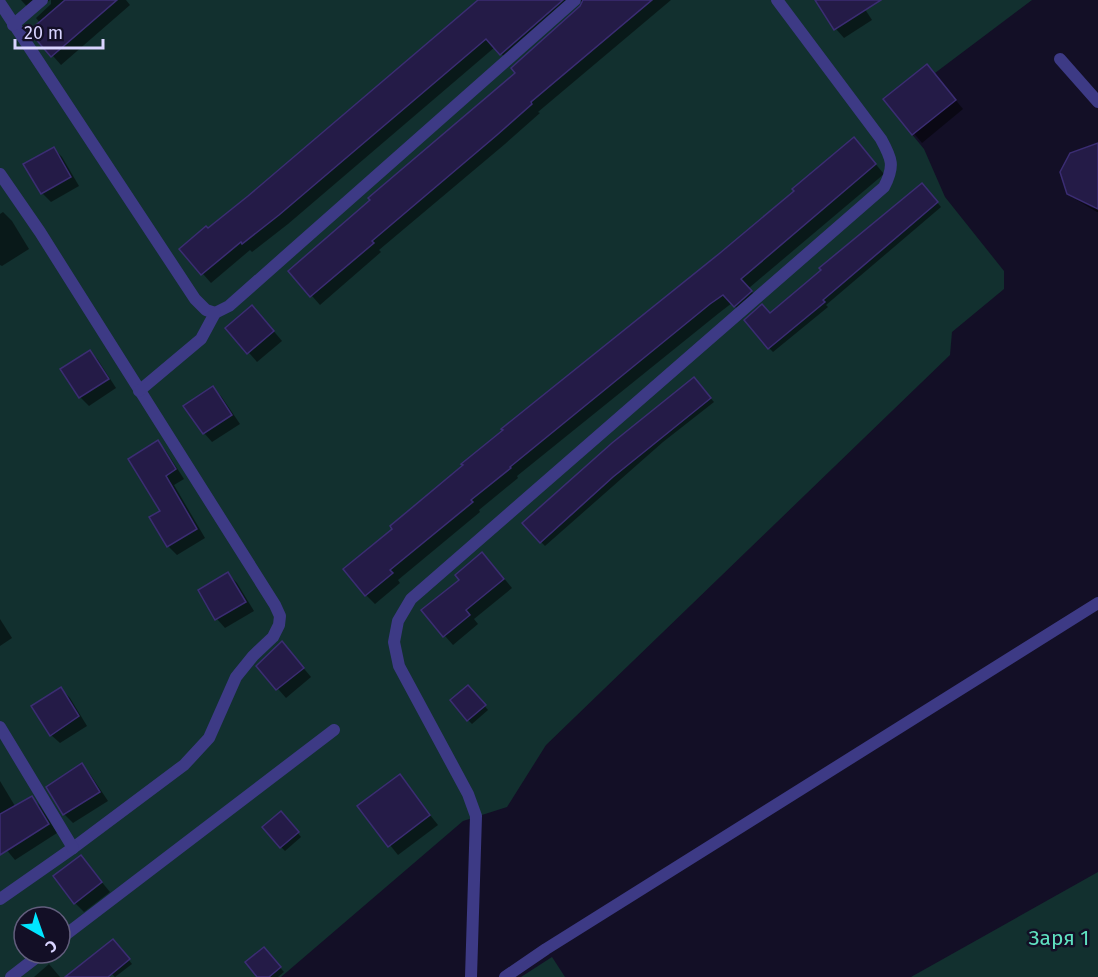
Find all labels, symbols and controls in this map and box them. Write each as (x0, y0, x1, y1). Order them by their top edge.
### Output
scale bar (15, 12, 104, 50)
text: 20 m (24, 22, 63, 44)
north arrow (12, 905, 72, 965)
park label: Заря 1 (1029, 925, 1089, 951)
text: С (41, 936, 61, 957)

